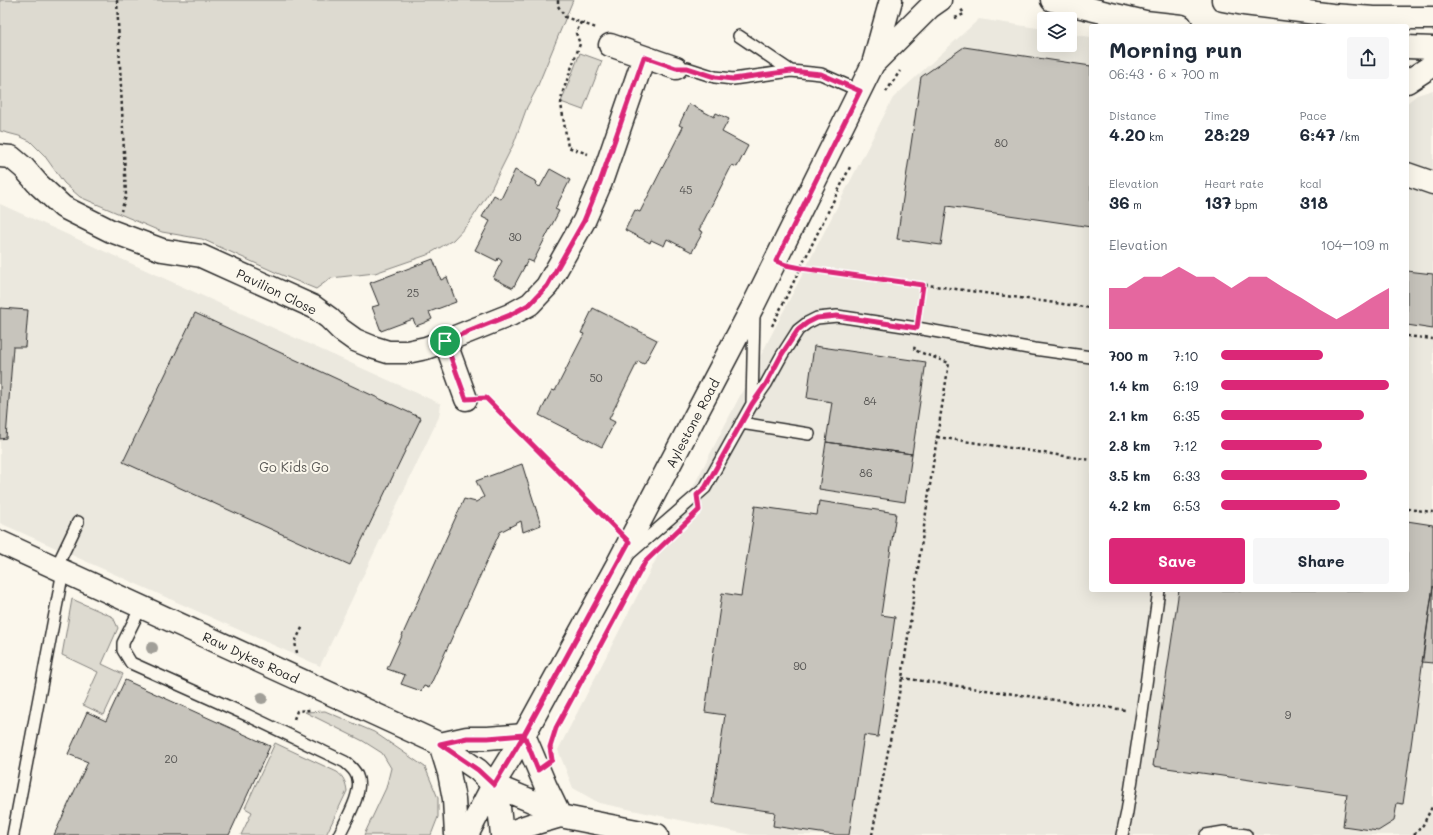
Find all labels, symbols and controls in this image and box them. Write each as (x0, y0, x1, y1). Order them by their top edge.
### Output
map controls (1037, 12, 1077, 52)
button: layers (1037, 12, 1077, 52)
text: Morning run (1109, 35, 1242, 64)
button: share (1347, 37, 1389, 79)
text: 06:43 · 6 × 700 m (1109, 65, 1219, 82)
text: Distance (1109, 108, 1156, 123)
text: Time (1204, 108, 1229, 123)
text: Pace (1300, 108, 1327, 123)
text: 4.20 (1109, 123, 1145, 145)
text: 28:29 (1204, 123, 1249, 145)
text: 6:47 (1300, 123, 1336, 145)
text: km (1145, 129, 1164, 144)
text: /km (1336, 129, 1359, 144)
house number: 80 (994, 135, 1008, 150)
text: Elevation (1109, 176, 1158, 191)
text: Heart rate (1204, 176, 1264, 191)
text: kcal (1300, 176, 1322, 191)
house number: 45 (680, 182, 692, 197)
text: 36 (1109, 191, 1130, 213)
text: 137 (1204, 191, 1232, 213)
text: 318 (1300, 191, 1328, 213)
text: m (1130, 197, 1142, 212)
text: bpm (1232, 197, 1258, 212)
house number: 30 (508, 229, 522, 244)
text: Elevation (1109, 236, 1167, 253)
text: 104–109 m (1321, 236, 1389, 253)
street label: Pavilion Close (234, 264, 320, 318)
house number: 25 (407, 285, 419, 300)
pin (428, 324, 462, 358)
icon: arrive (434, 330, 456, 352)
text: 700 m (1109, 347, 1148, 364)
text: 7:10 (1173, 347, 1198, 364)
house number: 50 (589, 370, 603, 385)
street label: Aylestone Road (661, 375, 723, 471)
text: 1.4 km (1109, 377, 1149, 394)
text: 6:19 (1173, 377, 1198, 394)
house number: 84 (863, 393, 877, 408)
text: 2.1 km (1109, 407, 1148, 424)
text: 6:35 (1173, 407, 1200, 424)
text: 2.8 km (1109, 437, 1150, 454)
text: 7:12 (1173, 437, 1197, 454)
park label: Go Kids Go (259, 458, 329, 475)
house number: 86 (859, 465, 873, 480)
text: 3.5 km (1109, 467, 1150, 484)
text: 6:33 (1173, 467, 1200, 484)
text: 4.2 km (1109, 497, 1151, 514)
text: 6:53 (1173, 497, 1200, 514)
button: Save (1109, 538, 1245, 584)
button: Share (1253, 538, 1389, 584)
street label: Raw Dykes Road (200, 627, 302, 687)
house number: 90 (793, 658, 807, 673)
house number: 9 (1285, 707, 1292, 722)
house number: 20 (165, 751, 178, 766)

